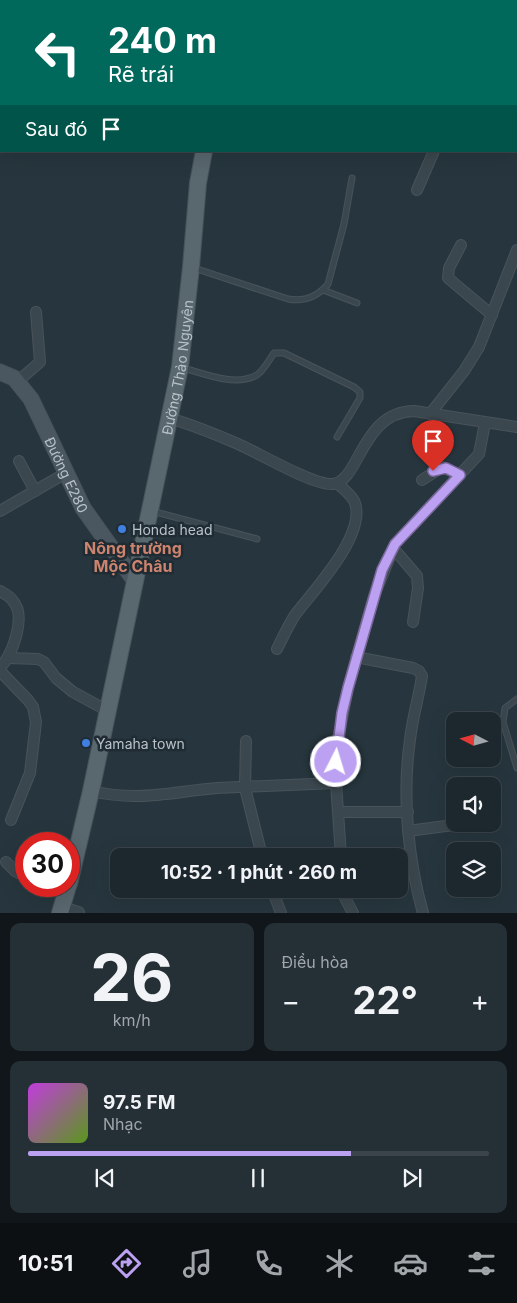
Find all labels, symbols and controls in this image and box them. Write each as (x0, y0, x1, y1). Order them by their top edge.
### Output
text: 240 m (108, 19, 217, 61)
icon: left (25, 20, 90, 85)
text: Rẽ trái (108, 61, 174, 87)
icon: arrive (97, 115, 125, 143)
text: Sau đó (25, 118, 87, 141)
street label: Đường Thảo Nguyên (157, 299, 196, 436)
pin (412, 420, 454, 471)
icon: arrive (419, 427, 447, 455)
street label: Đường E280 (42, 434, 92, 515)
place label: Honda head (132, 521, 212, 538)
marker: Honda head (116, 523, 128, 535)
district label: Nông trường Mộc Châu (84, 538, 182, 576)
north arrow (446, 712, 501, 768)
map controls (446, 712, 501, 897)
place label: Yamaha town (96, 735, 185, 752)
position arrow (309, 735, 361, 787)
marker: Yamaha town (80, 737, 92, 749)
button: sound (446, 777, 501, 832)
speed limit sign: 30 (15, 832, 80, 897)
button: layers (446, 842, 501, 897)
text: 10:52 · 1 phút · 260 m (161, 861, 357, 884)
text: 26 (90, 938, 173, 1017)
text: Điều hòa (282, 952, 348, 972)
text: 22° (353, 977, 418, 1023)
text: − (282, 984, 300, 1018)
text: + (470, 984, 489, 1018)
text: km/h (113, 1010, 151, 1030)
text: 97.5 FM (103, 1091, 175, 1114)
text: Nhạc (103, 1114, 143, 1134)
icon: previous (91, 1164, 119, 1192)
icon: pause (244, 1164, 272, 1192)
icon: next (398, 1164, 426, 1192)
icon: directions (109, 1246, 144, 1281)
icon: music (180, 1246, 215, 1281)
icon: phone (251, 1246, 286, 1281)
icon: climate (322, 1246, 357, 1281)
icon: car (393, 1246, 428, 1281)
icon: filters (464, 1246, 499, 1281)
text: 10:51 (18, 1250, 73, 1276)

